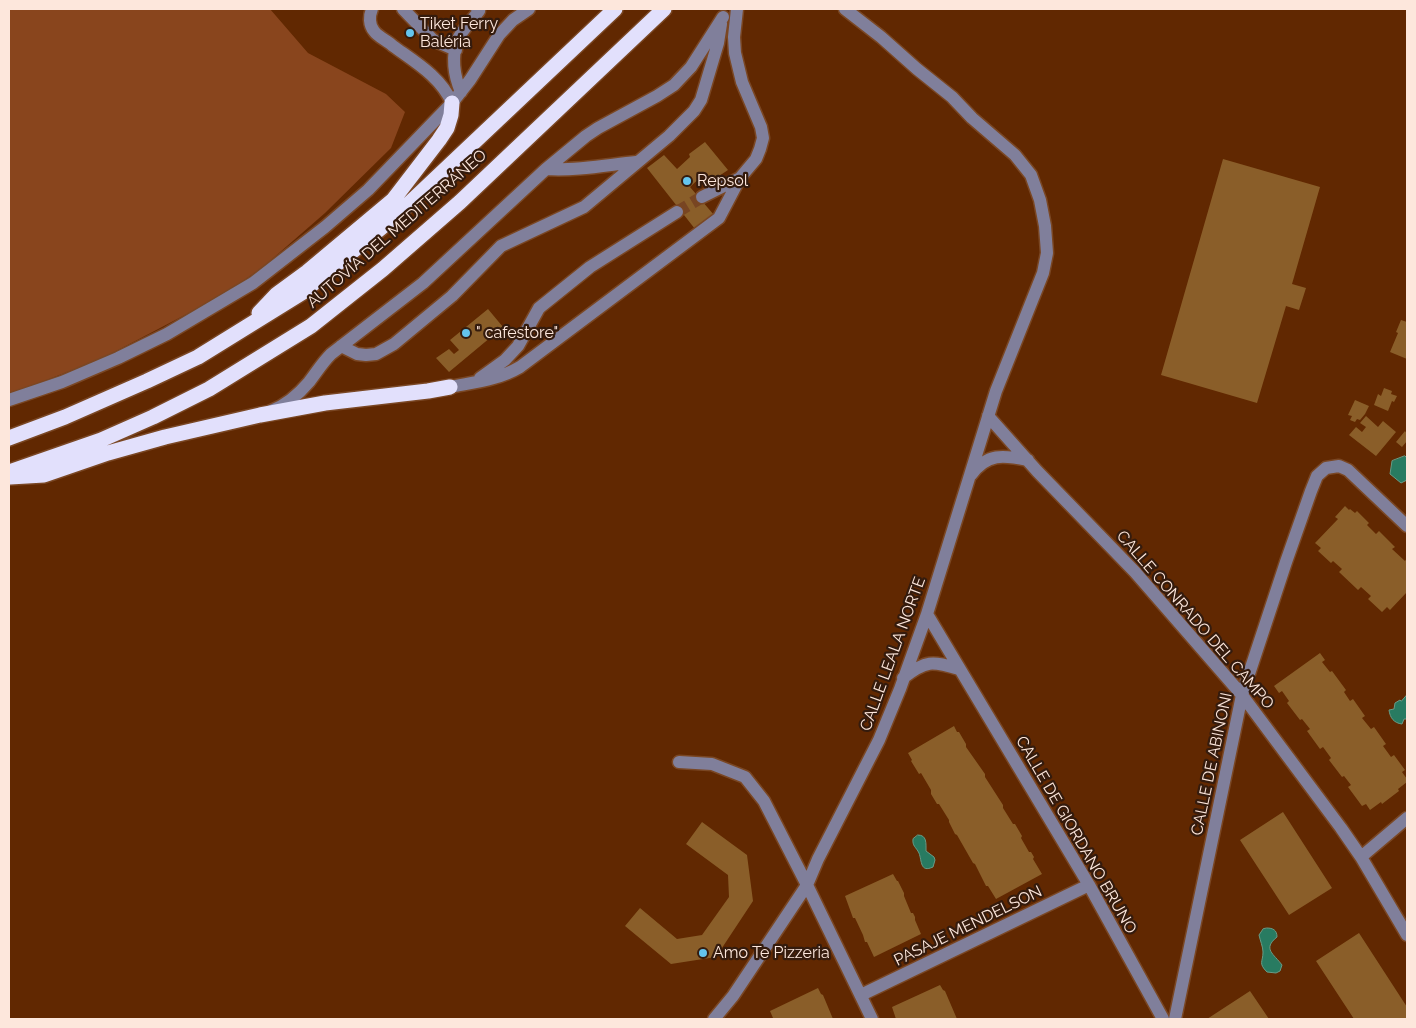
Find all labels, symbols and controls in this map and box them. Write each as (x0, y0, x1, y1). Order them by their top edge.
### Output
place label: Tiket Ferry Baléria (420, 14, 498, 52)
marker: Tiket Ferry Baléria (404, 27, 416, 39)
street label: AUTOVÍA DEL MEDITERRÁNEO (303, 146, 491, 312)
place label: Repsol (697, 171, 748, 191)
marker: Repsol (681, 175, 693, 187)
place label: " cafestore" (476, 323, 558, 343)
marker: " cafestore" (460, 327, 472, 339)
street label: CALLE CONRADO DEL CAMPO (1112, 527, 1278, 713)
street label: CALLE LEALA NORTE (856, 574, 930, 734)
street label: CALLE DE ABINONI (1187, 691, 1237, 837)
street label: CALLE DE GIORDANO BRUNO (1011, 733, 1141, 937)
street label: PASAJE MENDELSON (891, 882, 1045, 970)
place label: Amo Te Pizzeria (713, 943, 830, 963)
marker: Amo Te Pizzeria (697, 947, 709, 959)

